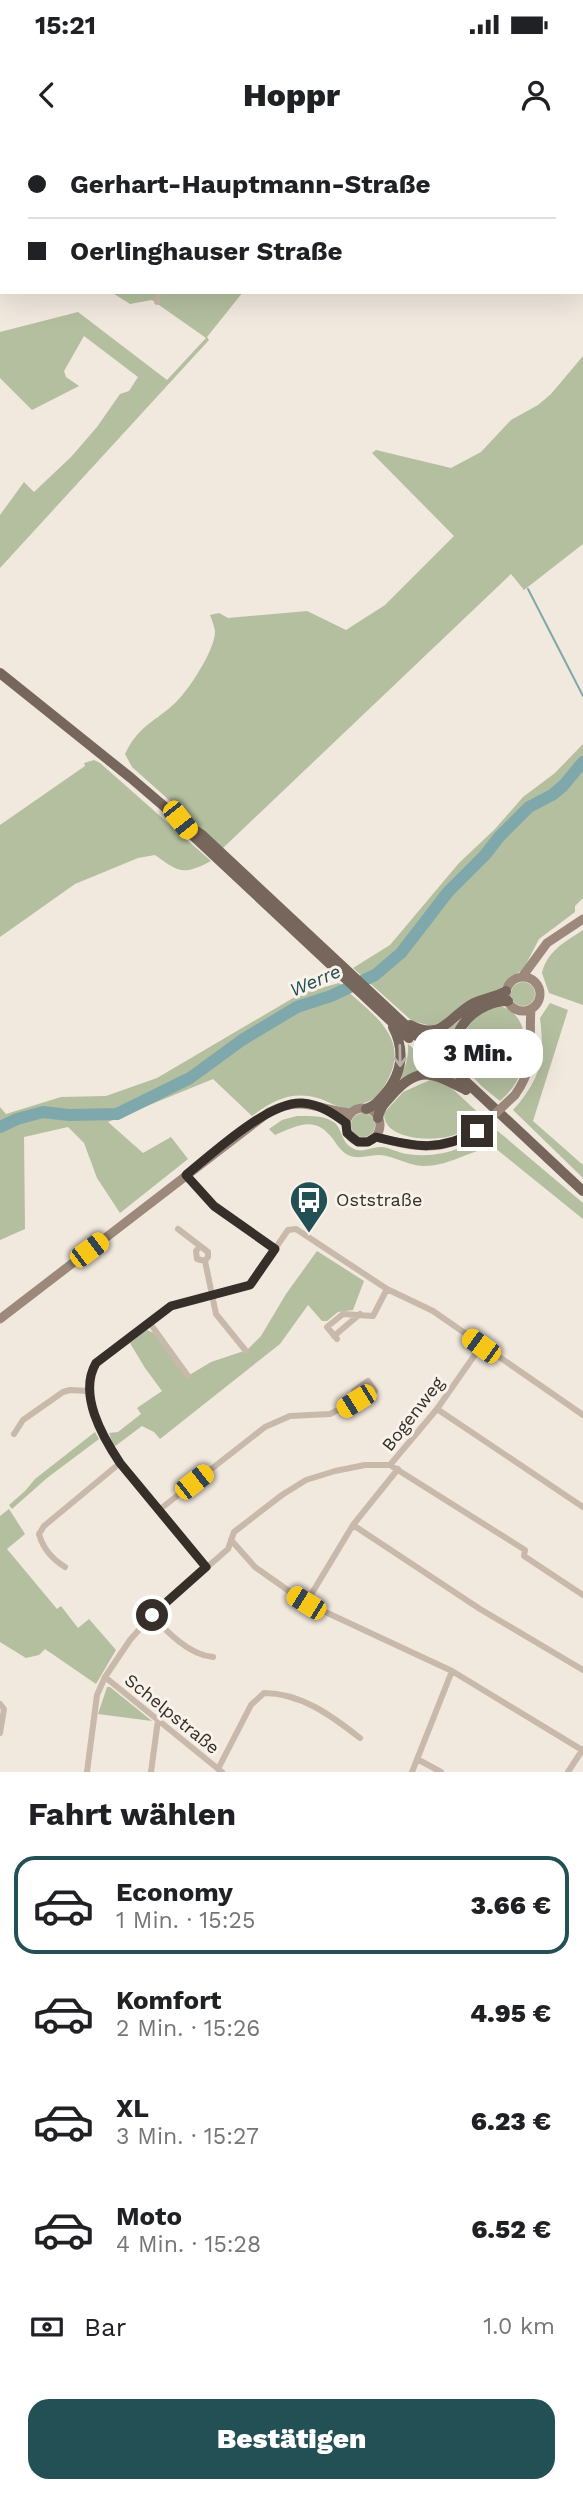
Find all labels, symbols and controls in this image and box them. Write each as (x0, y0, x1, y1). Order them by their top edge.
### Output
text: 15:21 (35, 10, 96, 40)
icon: back (28, 76, 66, 114)
text: Hoppr (243, 76, 340, 114)
icon: person (517, 76, 555, 114)
text: Gerhart-Hauptmann-Straße (70, 169, 431, 199)
text: Oerlinghauser Straße (70, 236, 343, 266)
car (159, 797, 202, 843)
water label: Werre (286, 959, 344, 1001)
callout: 3 Min. (412, 1030, 542, 1079)
text: 3 Min. (443, 1040, 513, 1067)
one-way arrow (393, 1044, 406, 1067)
route end (461, 1115, 493, 1147)
bus stop icon: Oststraße (288, 1179, 330, 1234)
place label: Oststraße (336, 1189, 422, 1210)
car (66, 1229, 113, 1271)
car (458, 1325, 505, 1367)
street label: Bogenweg (377, 1372, 448, 1455)
car (333, 1381, 380, 1421)
car (171, 1461, 218, 1503)
car (283, 1583, 330, 1623)
route start (136, 1599, 168, 1631)
street label: Schelpstraße (121, 1669, 224, 1758)
text: Fahrt wählen (28, 1795, 236, 1833)
icon: car (32, 1874, 95, 1937)
text: Economy (116, 1877, 233, 1907)
text: 3.66 € (470, 1890, 551, 1920)
text: 1 Min. · 15:25 (116, 1907, 255, 1934)
icon: car (32, 1982, 95, 2045)
text: Komfort (116, 1985, 221, 2015)
text: 4.95 € (470, 1998, 551, 2028)
text: 2 Min. · 15:26 (116, 2015, 260, 2042)
icon: car (32, 2090, 95, 2153)
text: XL (116, 2093, 149, 2123)
text: 6.23 € (471, 2106, 551, 2136)
text: 3 Min. · 15:27 (116, 2123, 259, 2150)
icon: car (32, 2198, 95, 2261)
text: Moto (116, 2201, 182, 2231)
text: 6.52 € (471, 2214, 551, 2244)
text: 4 Min. · 15:28 (116, 2231, 261, 2258)
icon: cash (28, 2308, 66, 2346)
text: Bar (84, 2312, 126, 2342)
text: 1.0 km (483, 2313, 555, 2340)
button: Bestätigen (28, 2399, 555, 2479)

